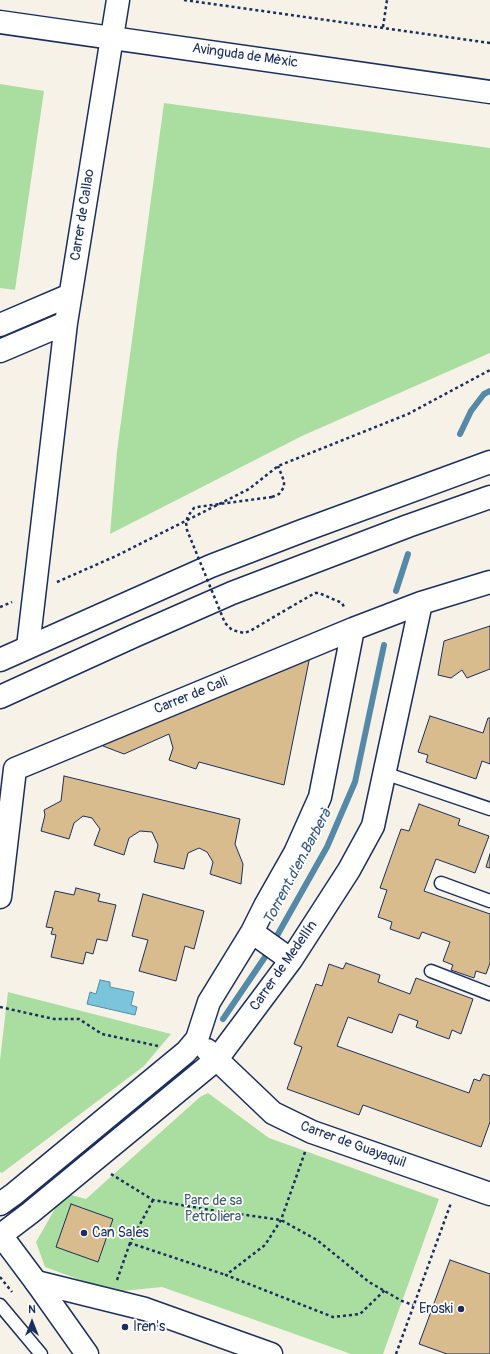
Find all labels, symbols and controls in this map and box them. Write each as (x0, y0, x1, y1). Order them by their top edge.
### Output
street label: Avinguda de Mèxic (191, 40, 299, 72)
street label: Carrer de Callao (67, 168, 99, 262)
street label: Carrer de Cali (152, 674, 230, 718)
water label: Torrent d'en Barberà (260, 806, 336, 928)
street label: Carrer de Medellín (247, 918, 321, 1014)
street label: Carrer de Guayaquil (298, 1118, 408, 1172)
park label: Parc de sa Petroliera (184, 1193, 242, 1226)
place label: Can Sales (92, 1225, 149, 1241)
marker: Can Sales (79, 1228, 89, 1238)
place label: Eroski (419, 1301, 453, 1317)
north arrow (12, 1302, 52, 1342)
text: N (28, 1303, 36, 1316)
marker: Eroski (456, 1304, 466, 1314)
place label: Iren's (133, 1319, 165, 1335)
marker: Iren's (120, 1322, 130, 1332)

